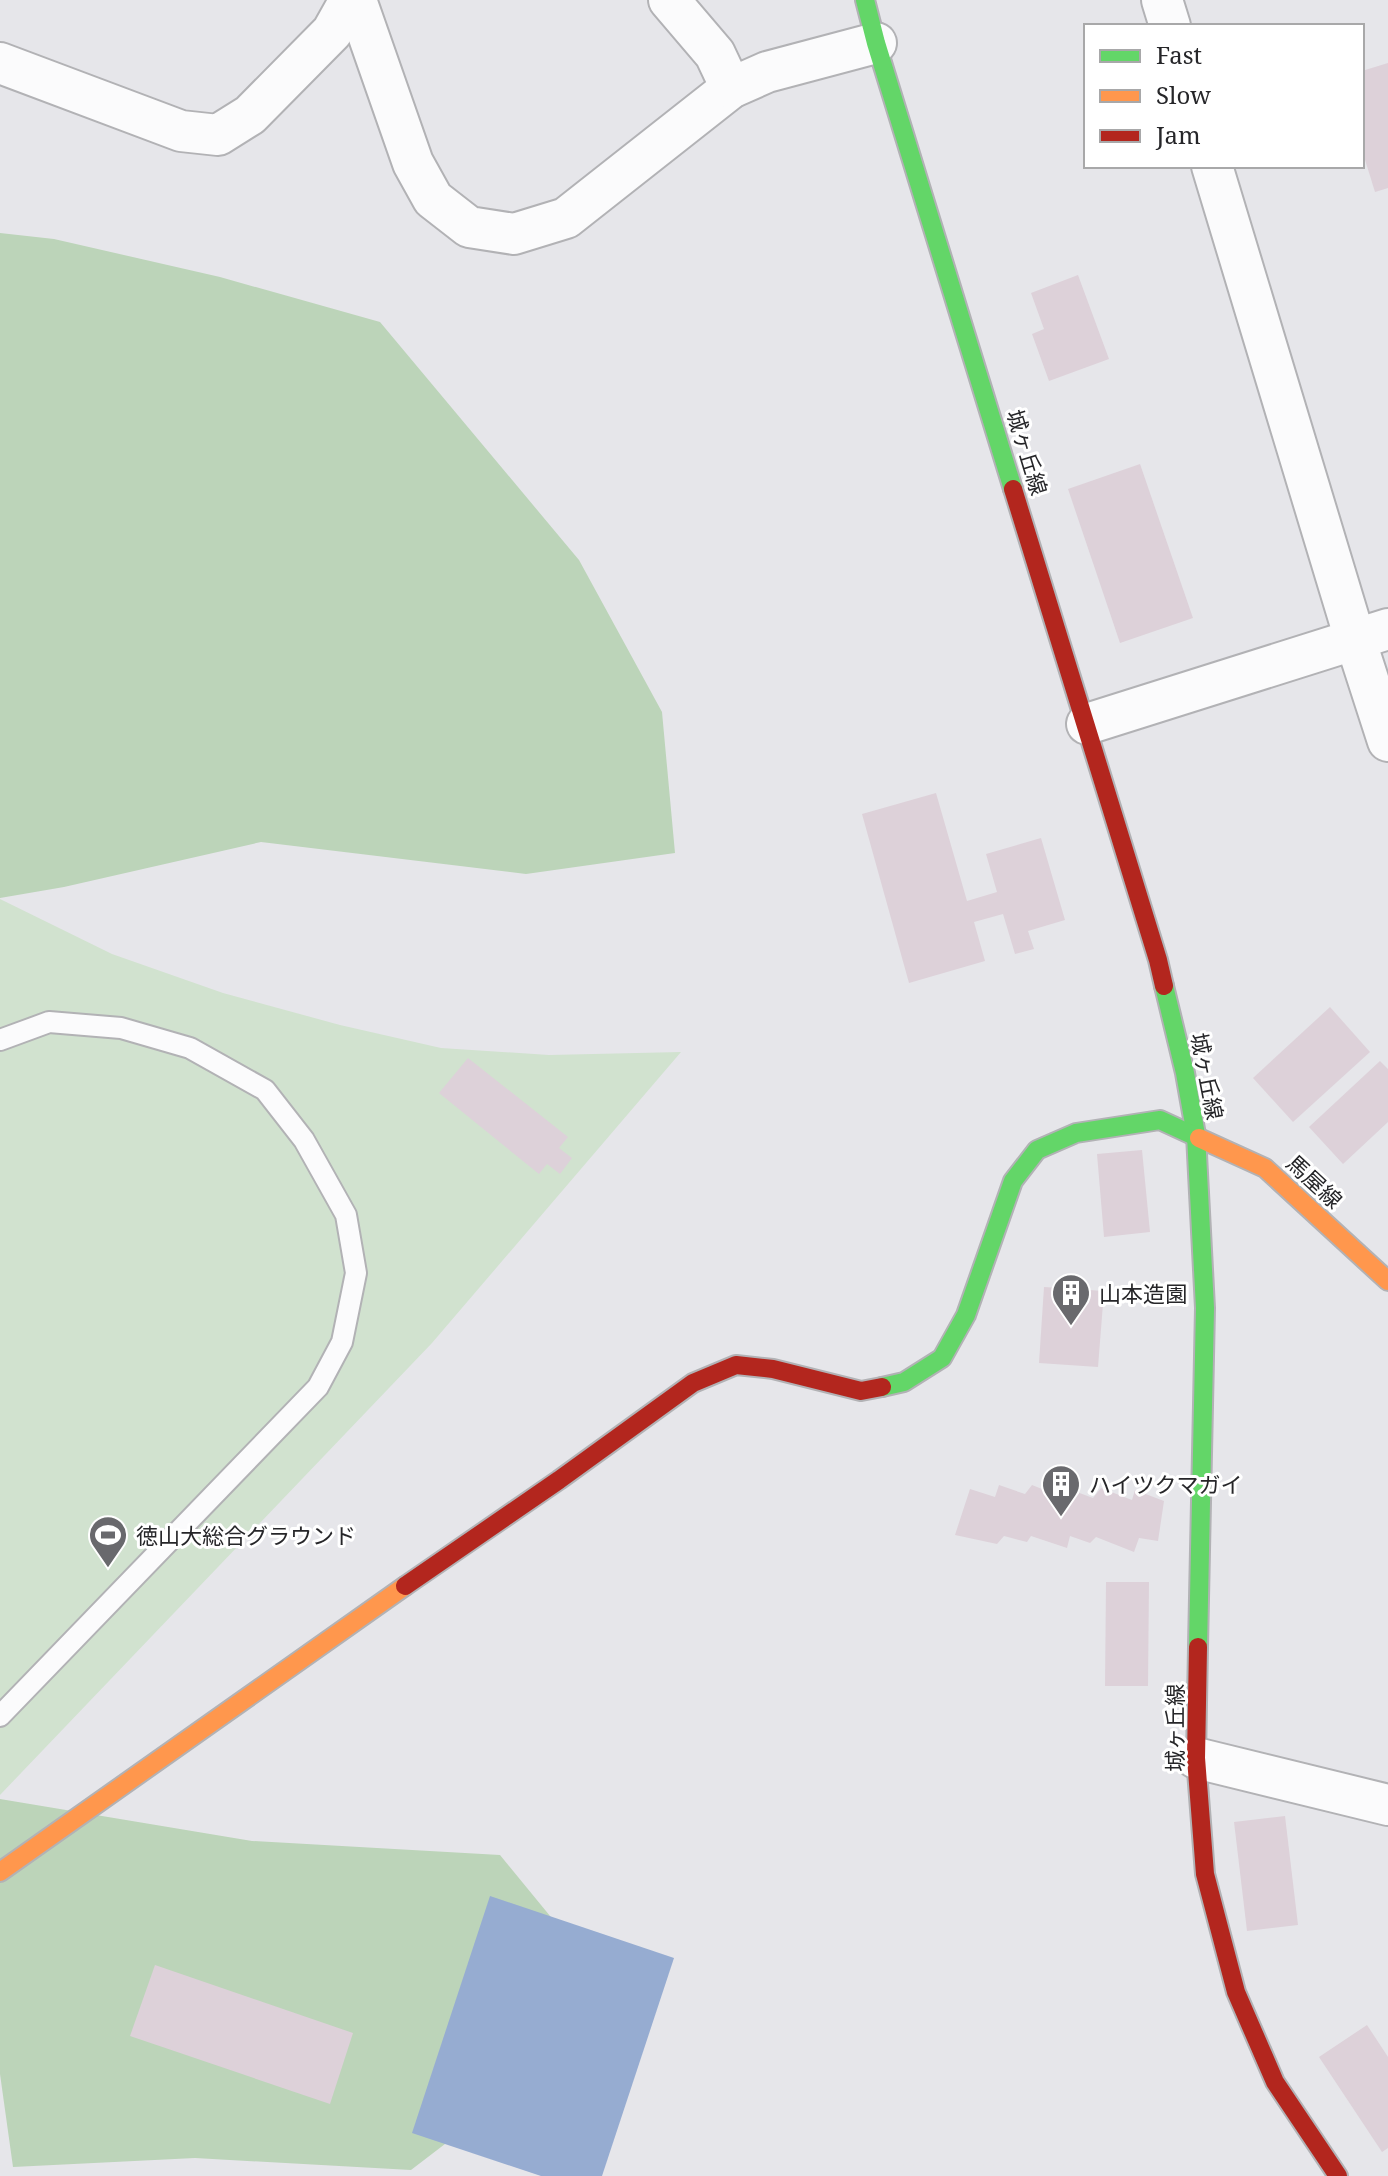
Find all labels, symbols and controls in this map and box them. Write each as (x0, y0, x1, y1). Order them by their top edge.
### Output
legend (1084, 24, 1364, 168)
text: Fast (1156, 38, 1202, 71)
text: Slow (1156, 78, 1211, 111)
text: Jam (1155, 118, 1201, 151)
street label: 城ヶ丘線 (1001, 406, 1055, 498)
street label: 城ヶ丘線 (1185, 1030, 1231, 1122)
street label: 馬屋線 (1281, 1148, 1349, 1214)
building icon: 山本造園 (1050, 1272, 1092, 1327)
place label: 山本造園 (1099, 1278, 1187, 1308)
building icon: ハイツクマガイ (1040, 1463, 1082, 1518)
place label: ハイツクマガイ (1089, 1469, 1243, 1499)
sports icon: 徳山大総合グラウンド (87, 1514, 129, 1569)
place label: 徳山大総合グラウンド (136, 1520, 356, 1550)
street label: 城ヶ丘線 (1159, 1684, 1189, 1772)

